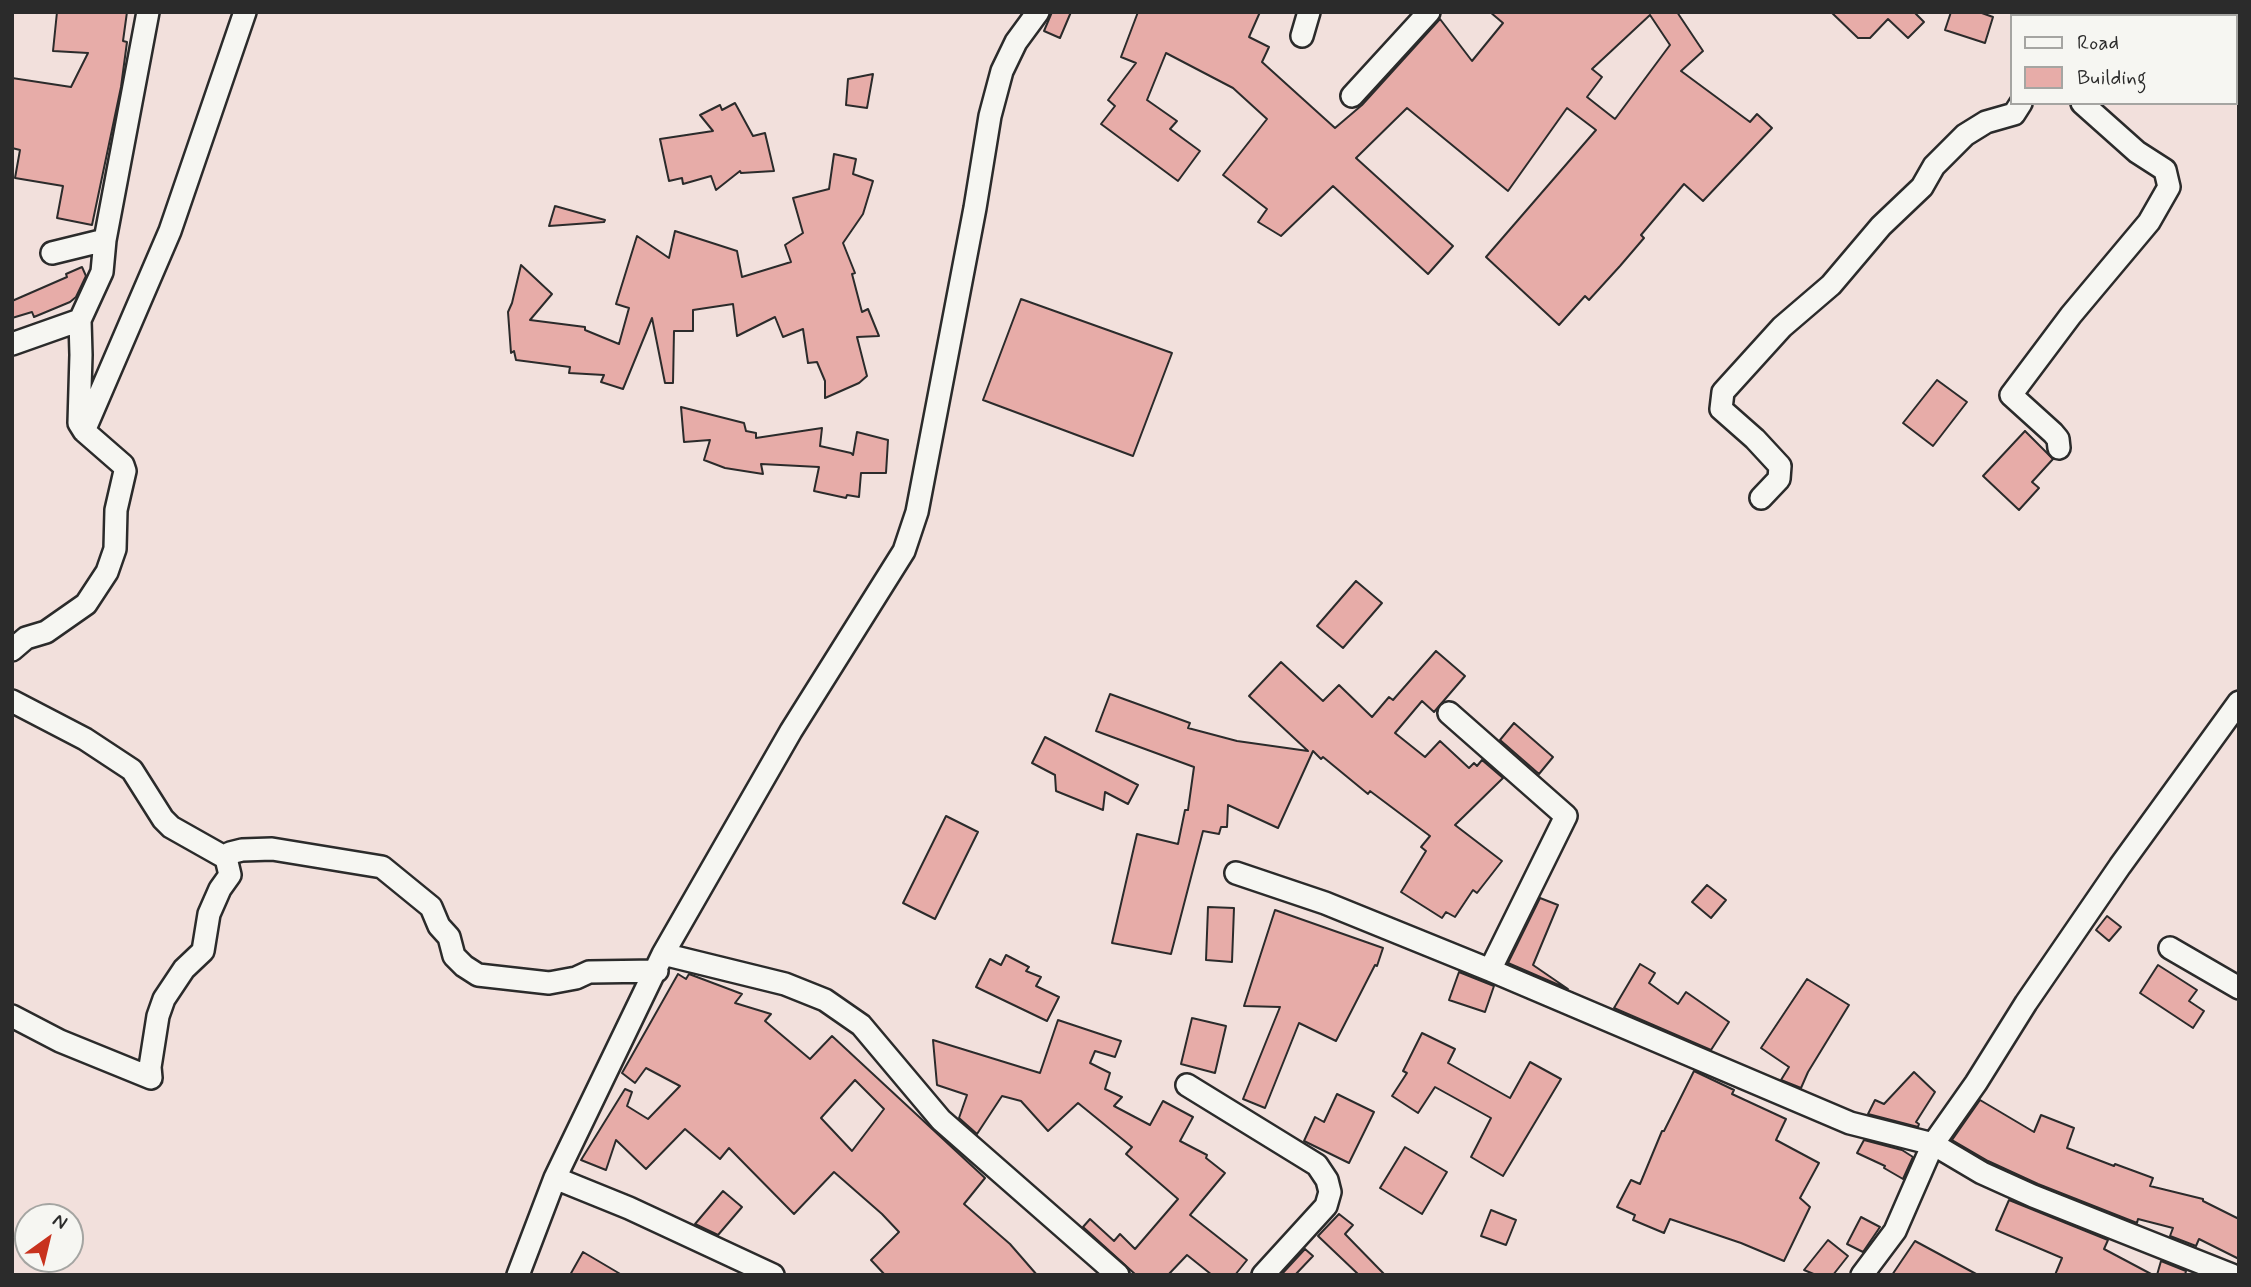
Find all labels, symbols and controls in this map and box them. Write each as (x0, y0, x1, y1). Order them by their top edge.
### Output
legend (2010, 14, 2237, 105)
text: Road (2077, 29, 2119, 57)
text: Building (2077, 64, 2147, 92)
north arrow (14, 1203, 84, 1273)
text: N (48, 1208, 72, 1236)

